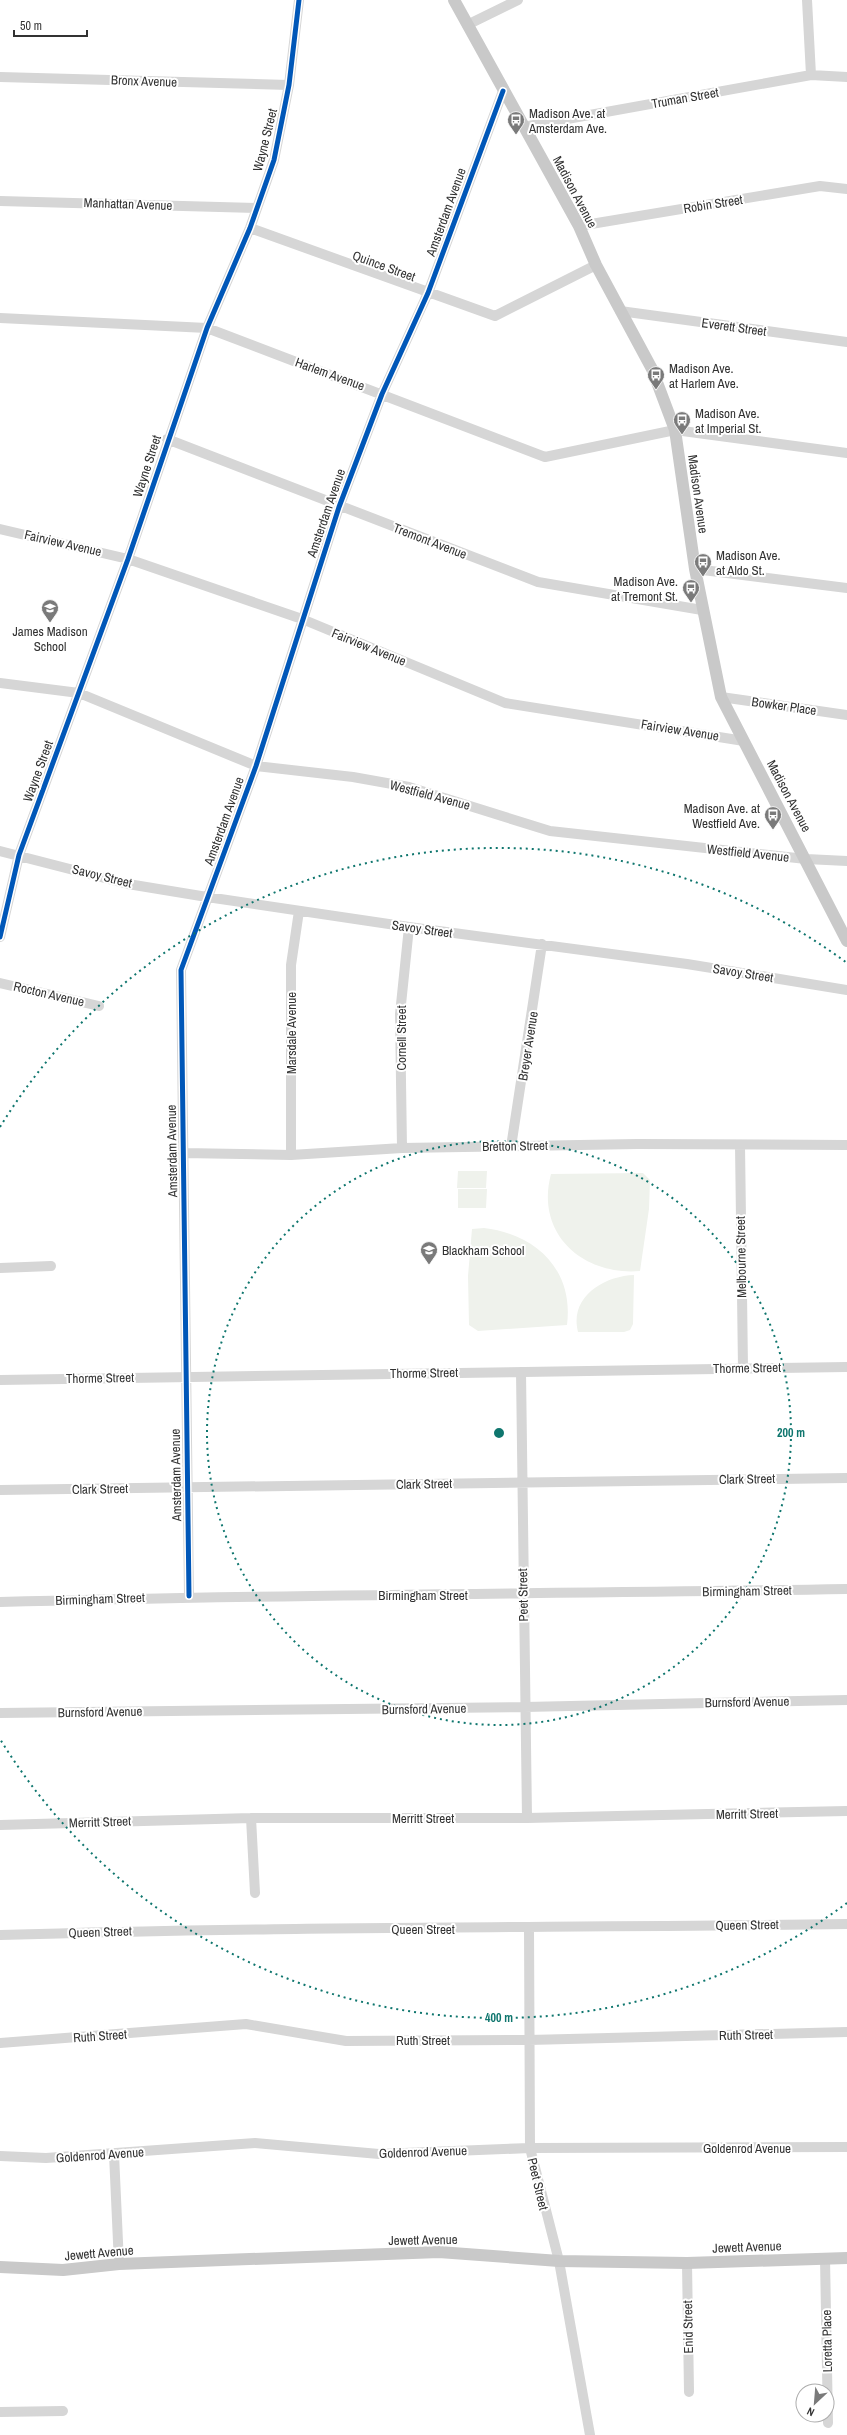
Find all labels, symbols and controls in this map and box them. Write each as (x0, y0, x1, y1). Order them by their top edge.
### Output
scale bar (14, 12, 87, 38)
text: 50 m (20, 18, 42, 34)
street label: Bronx Avenue (111, 71, 177, 91)
street label: Truman Street (650, 84, 720, 112)
place label: Madison Ave. at Amsterdam Ave. (528, 105, 607, 137)
street label: Wayne Street (249, 107, 281, 173)
bus stop icon: Madison Ave. at Amsterdam Ave. (506, 110, 526, 135)
street label: Madison Avenue (549, 153, 601, 231)
street label: Amsterdam Avenue (422, 165, 470, 259)
street label: Robin Street (682, 191, 744, 217)
street label: Manhattan Avenue (83, 194, 173, 214)
street label: Quince Street (350, 247, 418, 285)
street label: Everett Street (701, 314, 767, 340)
street label: Harlem Avenue (293, 354, 367, 394)
place label: Madison Ave. at Harlem Ave. (669, 360, 739, 392)
bus stop icon: Madison Ave. at Harlem Ave. (646, 365, 666, 390)
place label: Madison Ave. at Imperial St. (695, 405, 761, 437)
bus stop icon: Madison Ave. at Imperial St. (672, 410, 692, 435)
street label: Wayne Street (129, 433, 165, 499)
street label: Madison Avenue (684, 454, 712, 534)
street label: Amsterdam Avenue (303, 466, 349, 561)
street label: Tremont Avenue (391, 519, 469, 563)
street label: Fairview Avenue (23, 526, 103, 560)
place label: Madison Ave. at Aldo St. (716, 547, 780, 579)
bus stop icon: Madison Ave. at Aldo St. (693, 552, 713, 577)
place label: Madison Ave. at Tremont St. (611, 573, 678, 605)
bus stop icon: Madison Ave. at Tremont St. (681, 578, 701, 603)
school or university icon: James Madison School (40, 598, 60, 623)
place label: James Madison School (12, 623, 88, 655)
street label: Fairview Avenue (329, 624, 409, 670)
street label: Bowker Place (751, 693, 818, 719)
street label: Fairview Avenue (640, 715, 720, 745)
street label: Wayne Street (19, 738, 57, 804)
street label: Madison Avenue (763, 757, 815, 835)
street label: Amsterdam Avenue (200, 774, 248, 868)
street label: Westfield Avenue (388, 776, 472, 814)
place label: Madison Ave. at Westfield Ave. (684, 800, 760, 832)
bus stop icon: Madison Ave. at Westfield Ave. (763, 805, 783, 830)
street label: Westfield Avenue (706, 840, 790, 866)
street label: Savoy Street (70, 860, 134, 892)
street label: Savoy Street (391, 916, 453, 942)
street label: Savoy Street (712, 960, 775, 986)
street label: Rocton Avenue (12, 978, 86, 1010)
street label: Marsdale Avenue (283, 992, 300, 1074)
street label: Cornell Street (393, 1005, 410, 1071)
street label: Breyer Avenue (514, 1010, 542, 1082)
street label: Amsterdam Avenue (163, 1104, 181, 1199)
street label: Bretton Street (482, 1137, 548, 1155)
street label: Melbourne Street (732, 1216, 750, 1298)
school or university icon: Blackham School (419, 1240, 439, 1265)
place label: Blackham School (442, 1242, 524, 1259)
street label: Thorme Street (713, 1359, 781, 1377)
street label: Thorme Street (390, 1364, 458, 1382)
street label: Thorme Street (66, 1369, 134, 1387)
text: 200 m (777, 1425, 805, 1441)
centre of rings (492, 1426, 506, 1440)
street label: Amsterdam Avenue (167, 1428, 185, 1523)
street label: Clark Street (719, 1470, 775, 1488)
street label: Clark Street (396, 1475, 452, 1493)
street label: Clark Street (72, 1480, 128, 1498)
street label: Peet Street (514, 1568, 532, 1622)
street label: Birmingham Street (702, 1582, 792, 1600)
street label: Birmingham Street (378, 1587, 468, 1604)
street label: Birmingham Street (55, 1589, 145, 1609)
street label: Burnsford Avenue (705, 1693, 789, 1711)
street label: Burnsford Avenue (382, 1700, 466, 1718)
street label: Burnsford Avenue (58, 1703, 142, 1721)
street label: Merritt Street (716, 1805, 778, 1823)
street label: Merritt Street (392, 1810, 454, 1827)
street label: Merritt Street (69, 1812, 131, 1832)
street label: Queen Street (715, 1916, 779, 1934)
street label: Queen Street (391, 1921, 455, 1938)
street label: Queen Street (68, 1922, 132, 1942)
text: 400 m (485, 2010, 513, 2026)
street label: Ruth Street (73, 2026, 128, 2046)
street label: Ruth Street (719, 2026, 773, 2044)
street label: Ruth Street (396, 2032, 450, 2049)
street label: Goldenrod Avenue (703, 2140, 791, 2157)
street label: Goldenrod Avenue (379, 2142, 467, 2162)
street label: Goldenrod Avenue (55, 2143, 145, 2167)
street label: Peet Street (524, 2156, 552, 2212)
street label: Jewett Avenue (388, 2231, 458, 2249)
street label: Jewett Avenue (712, 2237, 782, 2257)
street label: Jewett Avenue (64, 2242, 134, 2264)
street label: Enid Street (679, 2300, 697, 2354)
street label: Loretta Place (818, 2309, 836, 2373)
north arrow (795, 2383, 835, 2423)
text: N (805, 2404, 817, 2420)

